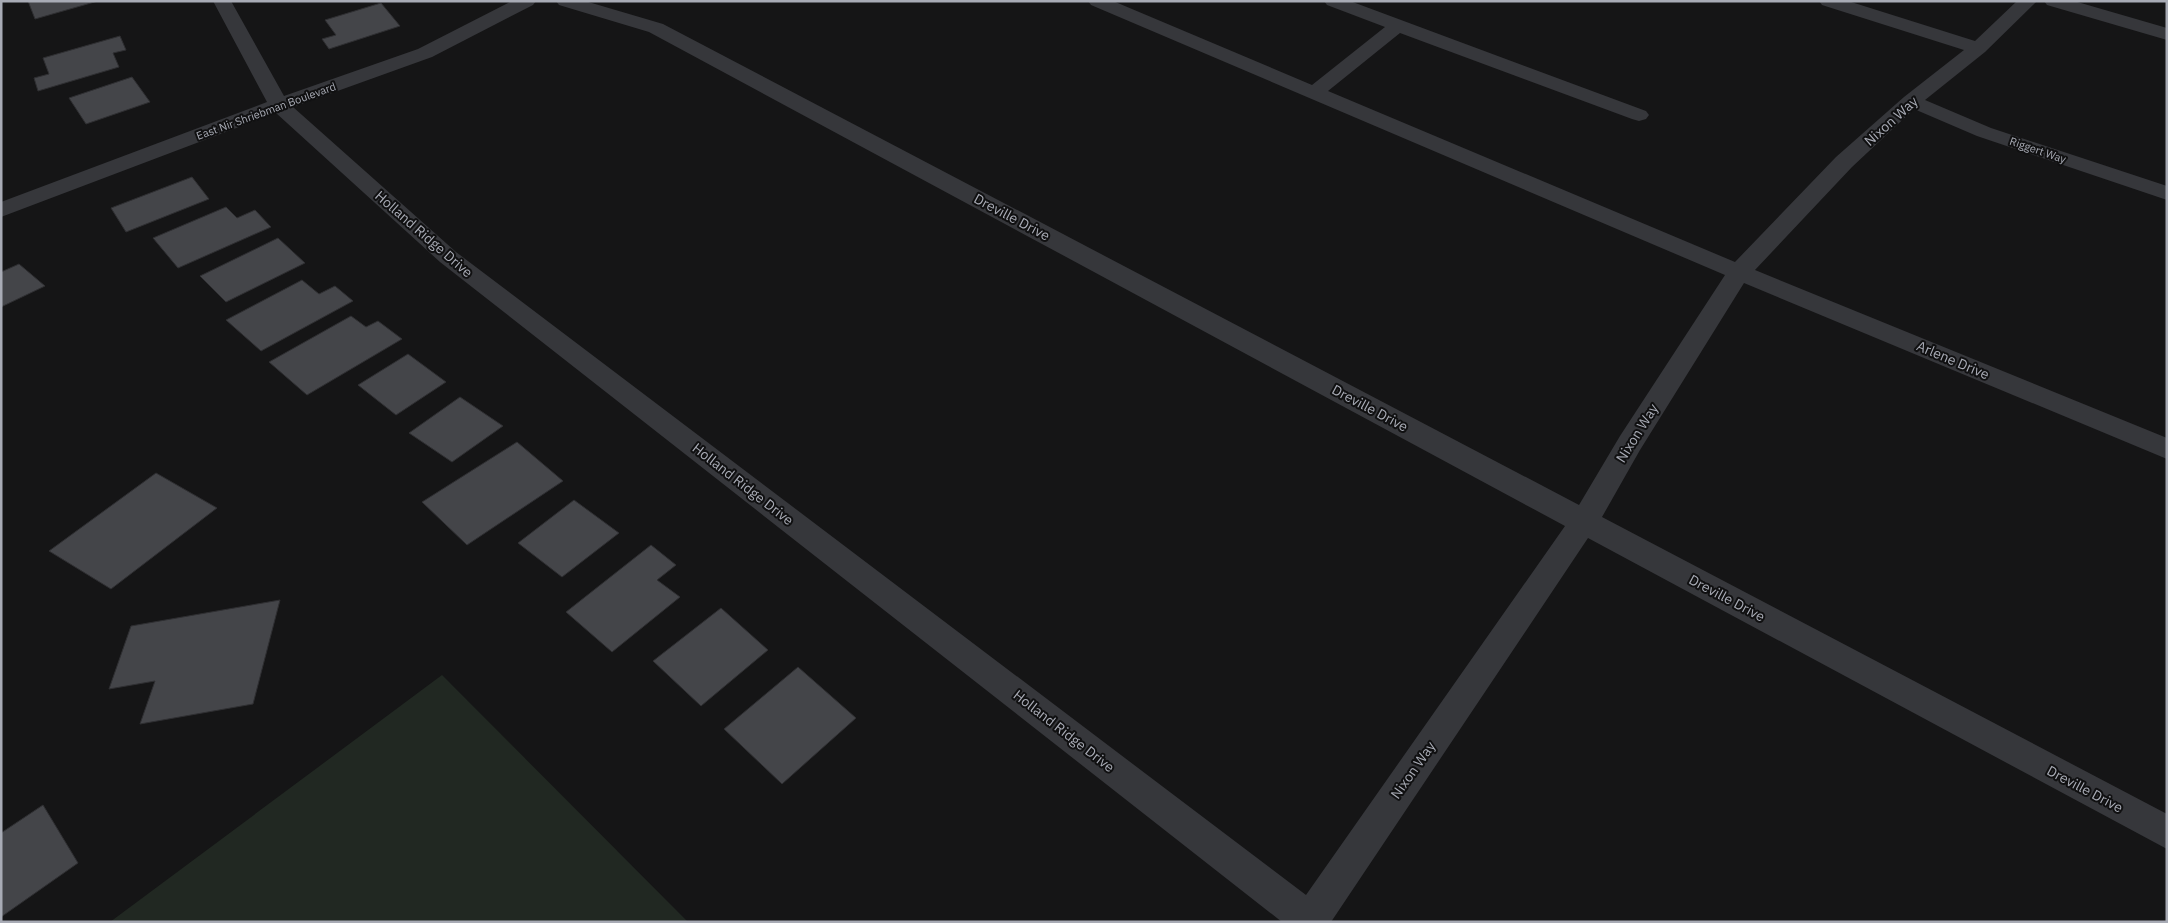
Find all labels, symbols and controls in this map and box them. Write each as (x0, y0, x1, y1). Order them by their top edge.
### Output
street label: East Nir Shriebman Boulevard (194, 79, 338, 143)
street label: Nixon Way (1860, 92, 1922, 150)
street label: Riggert Way (2008, 134, 2069, 166)
street label: Holland Ridge Drive (371, 187, 477, 282)
street label: Dreville Drive (971, 189, 1053, 245)
street label: Arlene Drive (1914, 337, 1992, 383)
street label: Dreville Drive (1329, 380, 1411, 436)
street label: Nixon Way (1612, 400, 1662, 466)
street label: Holland Ridge Drive (689, 439, 797, 529)
street label: Dreville Drive (1686, 570, 1768, 626)
street label: Holland Ridge Drive (1010, 686, 1118, 776)
street label: Nixon Way (1387, 738, 1439, 802)
street label: Dreville Drive (2044, 761, 2126, 817)

